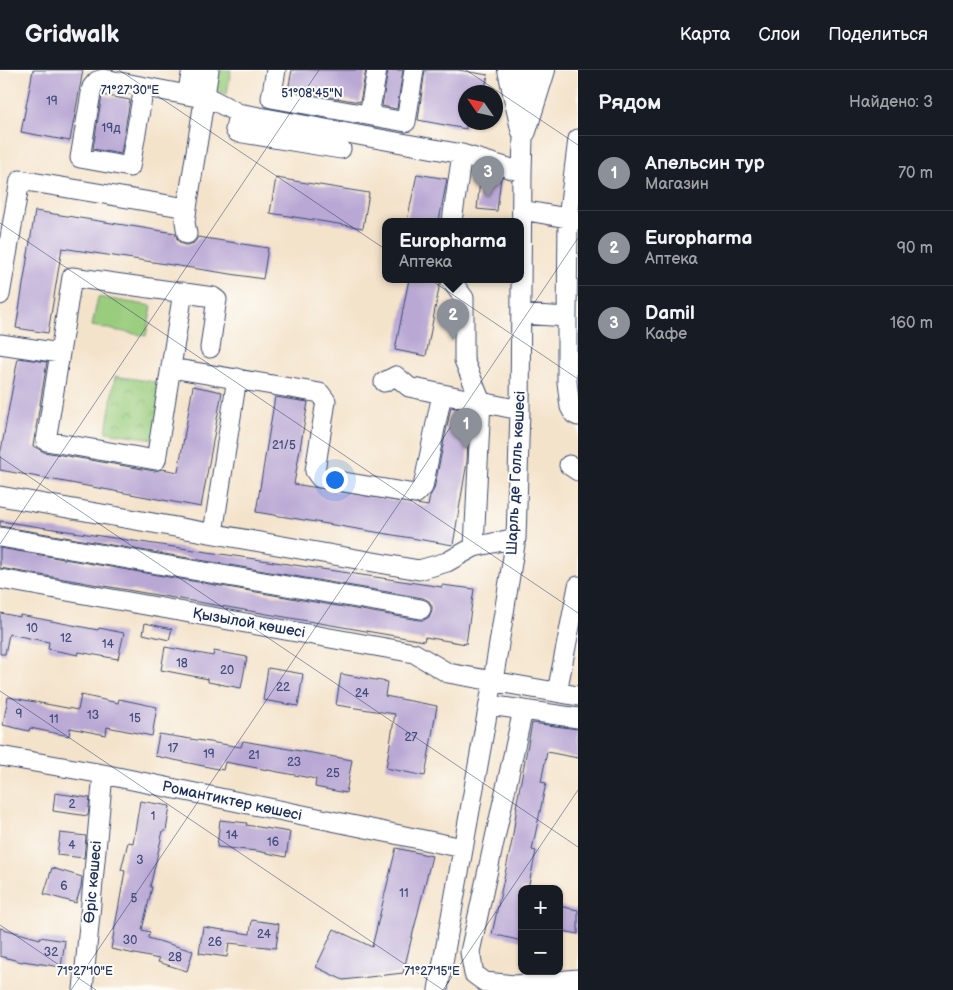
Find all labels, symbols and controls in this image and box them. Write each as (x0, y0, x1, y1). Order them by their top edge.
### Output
text: Gridwalk (25, 20, 119, 49)
text: Карта (680, 24, 730, 45)
text: Слои (758, 24, 800, 45)
text: Поделиться (828, 24, 928, 45)
text: 71°27'30"E (101, 83, 159, 98)
north arrow (458, 85, 503, 130)
text: 51°08'45"N (281, 86, 343, 101)
text: Рядом (598, 90, 661, 115)
text: Найдено: 3 (849, 93, 933, 112)
house number: 19 (46, 94, 58, 109)
house number: 19д (102, 121, 121, 136)
text: Апельсин тур (645, 152, 765, 175)
pin: 3 (472, 156, 504, 197)
text: 1 (611, 164, 617, 183)
text: 70 m (898, 164, 933, 183)
text: Магазин (645, 175, 709, 194)
popup (382, 218, 524, 283)
text: Europharma (645, 227, 752, 250)
text: Europharma (399, 230, 507, 253)
text: 2 (609, 239, 619, 258)
text: 90 m (897, 239, 933, 258)
text: Аптека (645, 250, 698, 269)
text: Аптека (399, 253, 452, 272)
pin: 2 (437, 299, 469, 340)
text: Damil (645, 302, 695, 325)
text: 3 (609, 314, 619, 333)
text: 160 m (890, 314, 933, 333)
text: Кафе (645, 325, 687, 344)
street label: Шарль де Голль көшесі (502, 390, 530, 556)
pin: 1 (450, 408, 482, 449)
house number: 21/5 (272, 438, 296, 453)
your location (322, 467, 348, 493)
street label: Қызылой көшесі (191, 604, 307, 642)
house number: 10 (26, 621, 38, 636)
house number: 12 (60, 631, 72, 646)
house number: 14 (102, 637, 115, 652)
house number: 18 (176, 656, 188, 671)
house number: 20 (220, 663, 234, 678)
house number: 22 (276, 680, 290, 695)
house number: 24 (355, 686, 370, 701)
house number: 9 (16, 707, 23, 722)
house number: 13 (87, 708, 99, 723)
house number: 15 (129, 711, 141, 726)
house number: 11 (49, 712, 59, 727)
house number: 27 (405, 730, 418, 745)
house number: 17 (168, 741, 178, 756)
house number: 19 (203, 747, 215, 762)
house number: 21 (248, 748, 260, 763)
house number: 23 (287, 755, 301, 770)
house number: 25 (326, 766, 340, 781)
street label: Романтиктер көшесі (160, 777, 304, 825)
house number: 2 (68, 797, 76, 812)
house number: 1 (151, 809, 155, 824)
house number: 14 (226, 828, 239, 843)
house number: 16 (267, 835, 279, 850)
house number: 4 (68, 838, 76, 853)
street label: Өріс көшесі (80, 840, 106, 924)
house number: 3 (136, 853, 144, 868)
house number: 6 (60, 879, 68, 894)
map controls (518, 885, 563, 975)
button: + (518, 885, 563, 930)
house number: 11 (399, 886, 409, 901)
house number: 5 (131, 891, 138, 906)
house number: 24 (257, 927, 272, 942)
button: − (518, 930, 563, 975)
house number: 30 (123, 933, 137, 948)
house number: 26 (208, 935, 222, 950)
house number: 32 (44, 945, 58, 960)
house number: 28 (168, 950, 182, 965)
text: 71°27'10"E (57, 964, 113, 979)
text: 71°27'15"E (404, 964, 460, 979)

